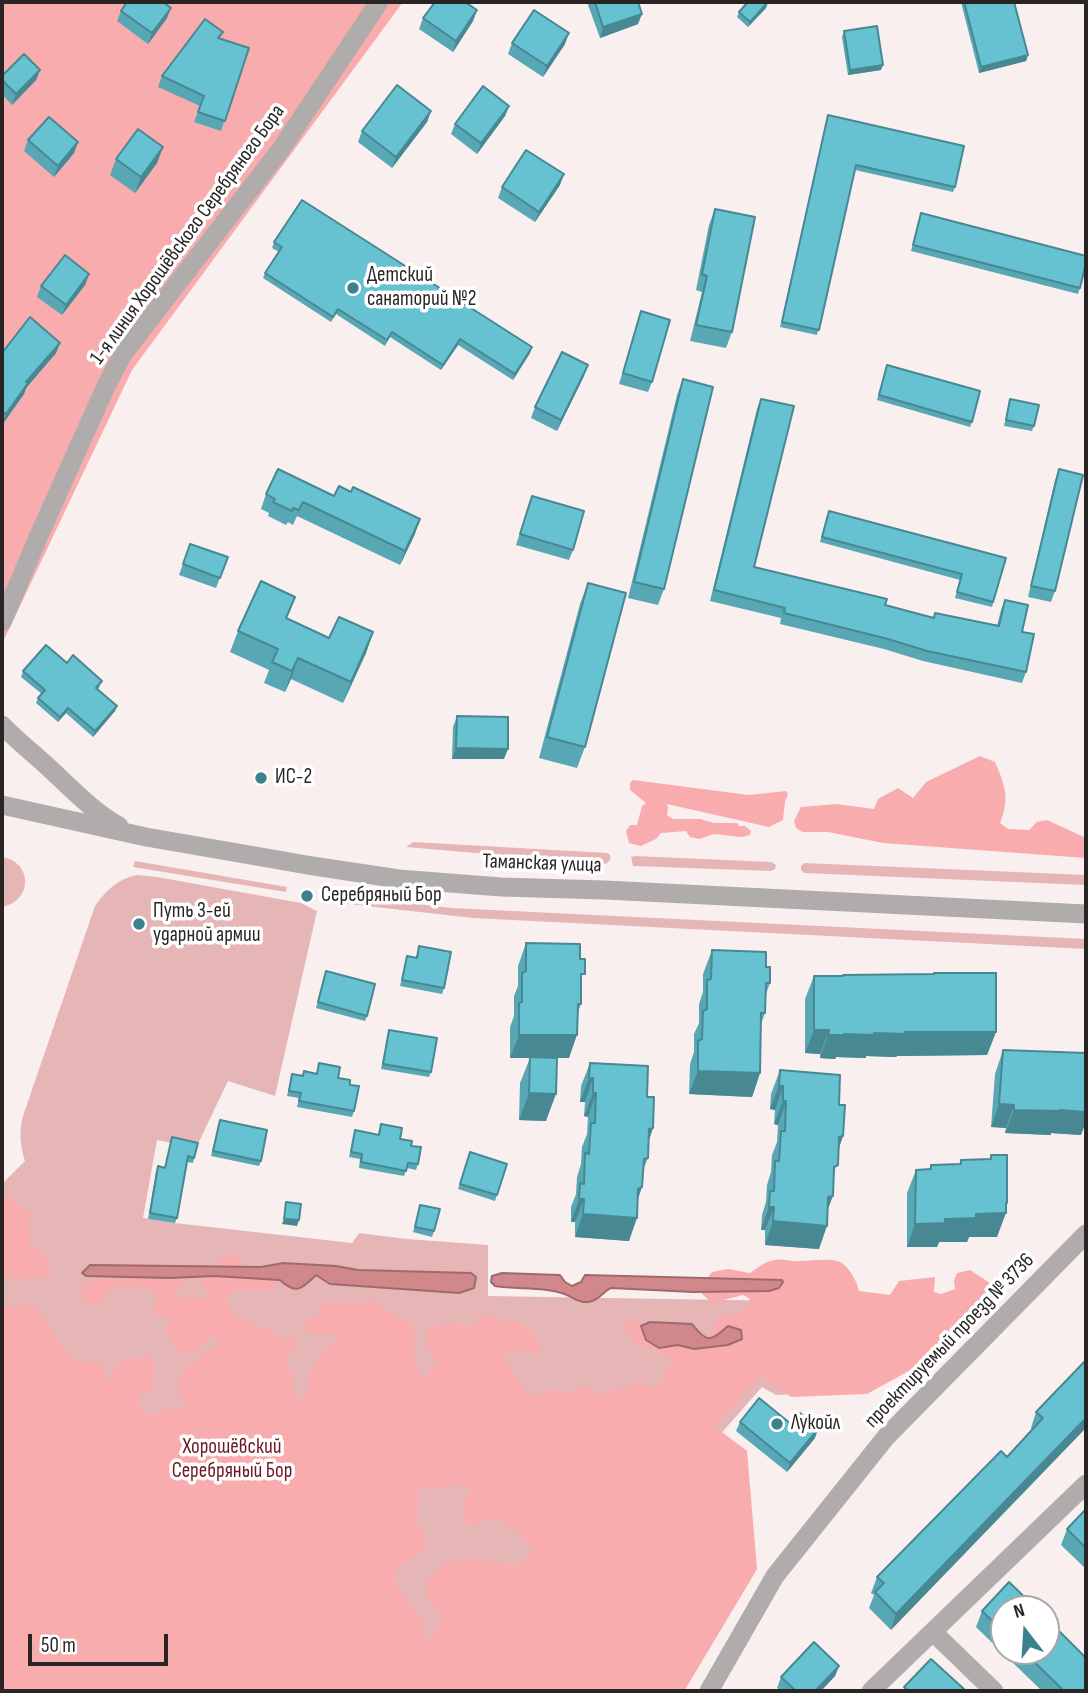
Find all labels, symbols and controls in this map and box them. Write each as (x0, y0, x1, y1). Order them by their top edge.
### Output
street label: 1-я линия Хорошёвского Серебряного Бора (85, 100, 291, 370)
place label: Детский санаторий №2 (367, 263, 476, 313)
marker: Детский санаторий №2 (345, 280, 361, 296)
place label: ИС-2 (275, 765, 312, 791)
marker: ИС-2 (253, 770, 269, 786)
street label: Таманская улица (482, 849, 602, 879)
place label: Серебряный Бор (321, 883, 442, 909)
marker: Серебряный Бор (299, 888, 315, 904)
place label: Путь 3-ей ударной армии (153, 899, 261, 949)
marker: Путь 3-ей ударной армии (131, 916, 147, 932)
street label: проектируемый проезд № 3736 (860, 1248, 1040, 1434)
place label: Лукойл (791, 1411, 840, 1437)
marker: Лукойл (769, 1416, 785, 1432)
park label: Хорошёвский Серебряный Бор (172, 1435, 292, 1485)
north arrow (990, 1595, 1060, 1665)
text: N (1011, 1599, 1028, 1624)
scale bar (32, 1620, 172, 1664)
text: 50 m (41, 1633, 76, 1658)

